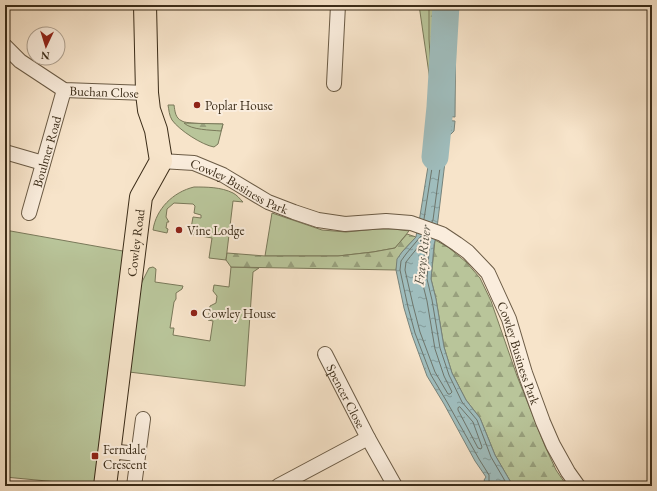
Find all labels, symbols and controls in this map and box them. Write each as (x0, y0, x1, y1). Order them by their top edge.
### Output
north arrow (26, 26, 66, 66)
text: N (40, 49, 50, 63)
street label: Buchan Close (69, 82, 139, 101)
place label: Poplar House (205, 97, 273, 114)
marker: Poplar House (192, 100, 202, 110)
street label: Boulmer Road (28, 113, 65, 189)
street label: Cowley Business Park (188, 154, 292, 218)
street label: Cowley Road (123, 208, 148, 278)
place label: Vine Lodge (187, 222, 245, 239)
water label: Frays River (409, 223, 435, 287)
marker: Vine Lodge (174, 225, 184, 235)
street label: Cowley Business Park (494, 299, 545, 408)
place label: Cowley House (202, 305, 276, 322)
marker: Cowley House (189, 308, 199, 318)
street label: Spencer Close (323, 361, 370, 431)
place label: Ferndale Crescent (103, 441, 147, 473)
marker: Ferndale Crescent (90, 451, 100, 461)

